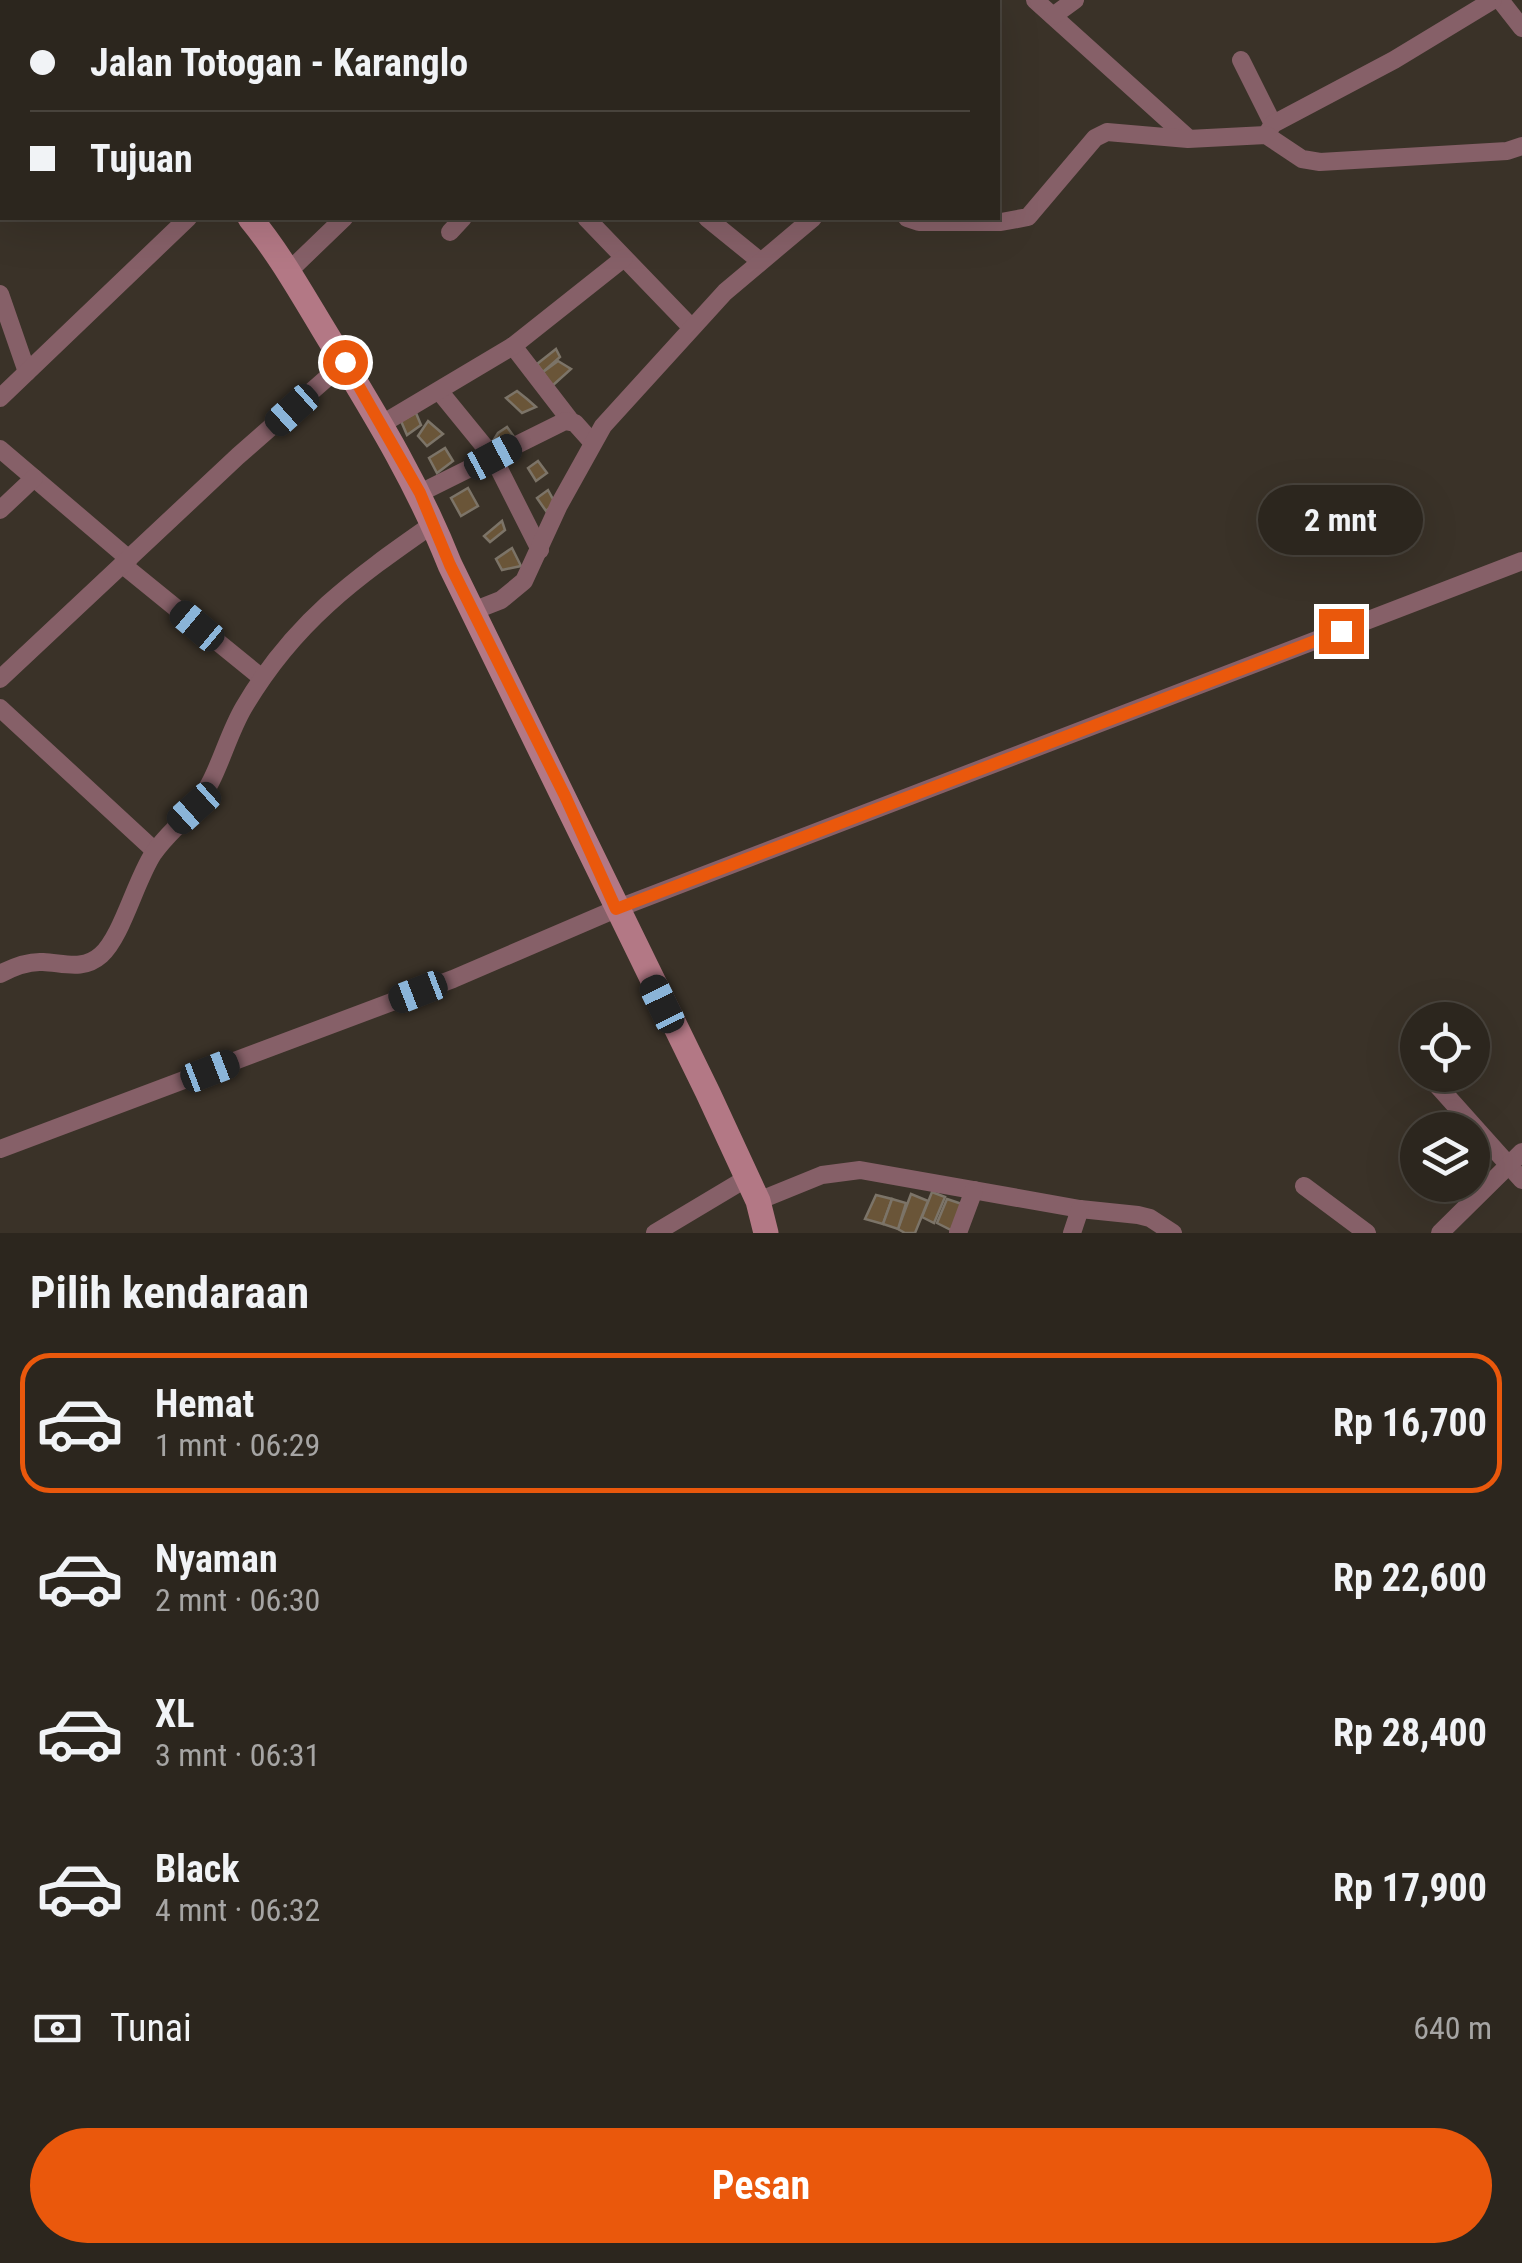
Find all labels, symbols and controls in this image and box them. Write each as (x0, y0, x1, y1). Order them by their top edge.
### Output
text: Jalan Totogan - Karanglo (90, 41, 468, 85)
text: Tujuan (90, 137, 193, 181)
route start (323, 340, 368, 385)
car (260, 379, 324, 441)
car (459, 430, 527, 484)
callout: 2 mnt (1258, 486, 1424, 556)
text: 2 mnt (1304, 501, 1377, 539)
car (164, 595, 230, 657)
route end (1319, 609, 1364, 654)
car (162, 777, 226, 839)
car (385, 967, 451, 1017)
car (635, 970, 689, 1038)
map controls (1400, 1002, 1490, 1202)
button: locate (1400, 1002, 1490, 1092)
car (177, 1046, 243, 1096)
button: layers (1400, 1112, 1490, 1202)
text: Pilih kendaraan (30, 1266, 309, 1319)
icon: car (35, 1378, 125, 1468)
text: Hemat (155, 1382, 254, 1426)
text: Rp 16,700 (1333, 1401, 1487, 1445)
text: 1 mnt · 06:29 (155, 1426, 320, 1464)
icon: car (35, 1533, 125, 1623)
text: Nyaman (155, 1537, 278, 1581)
text: Rp 22,600 (1333, 1556, 1487, 1600)
text: 2 mnt · 06:30 (155, 1581, 320, 1619)
icon: car (35, 1688, 125, 1778)
text: XL (155, 1692, 194, 1736)
text: Rp 28,400 (1333, 1711, 1487, 1755)
text: 3 mnt · 06:31 (155, 1736, 320, 1774)
icon: car (35, 1843, 125, 1933)
text: Black (155, 1847, 239, 1891)
text: Rp 17,900 (1333, 1866, 1487, 1910)
text: 4 mnt · 06:32 (155, 1891, 320, 1929)
icon: cash (30, 2001, 85, 2056)
text: Tunai (110, 2006, 192, 2050)
text: 640 m (1413, 2009, 1492, 2047)
button: Pesan (30, 2128, 1492, 2243)

